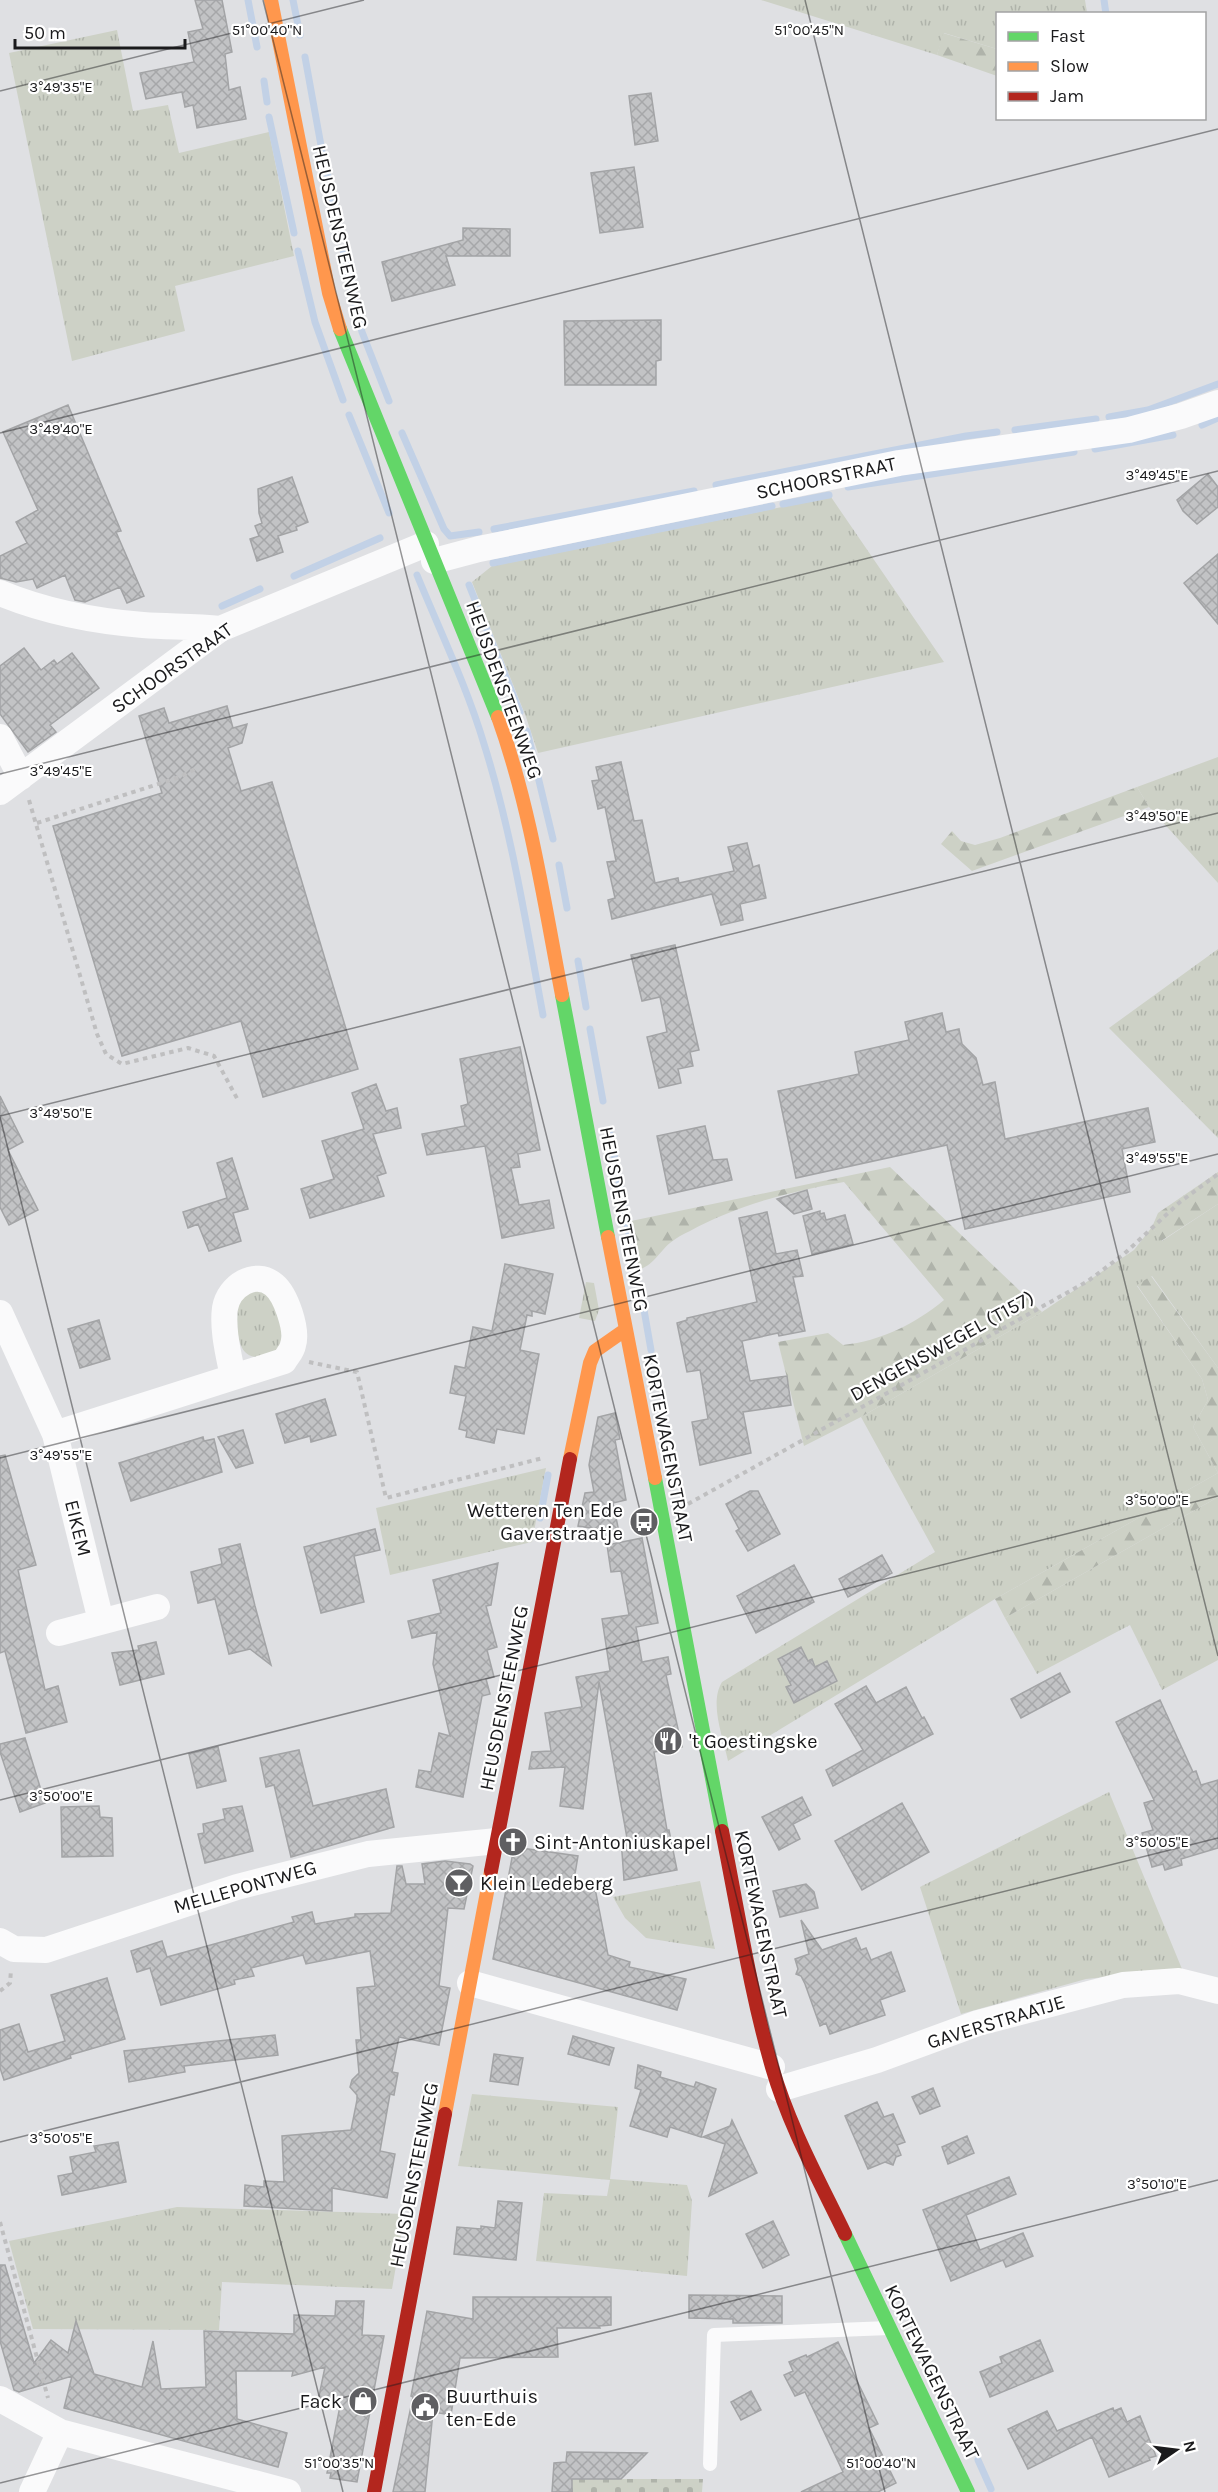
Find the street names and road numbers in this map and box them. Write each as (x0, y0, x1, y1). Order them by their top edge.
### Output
street label: HEUSDENSTEENWEG (308, 143, 372, 331)
street label: SCHOORSTRAAT (754, 452, 898, 504)
street label: HEUSDENSTEENWEG (461, 598, 547, 782)
street label: SCHOORSTRAAT (107, 618, 237, 718)
street label: HEUSDENSTEENWEG (595, 1124, 653, 1314)
street label: DENGENSWEGEL (T157) (846, 1286, 1038, 1406)
street label: KORTEWAGENSTRAAT (638, 1352, 698, 1544)
street label: EIKEM (60, 1497, 96, 1559)
street label: HEUSDENSTEENWEG (475, 1603, 533, 1793)
street label: KORTEWAGENSTRAAT (730, 1828, 792, 2020)
street label: MELLEPONTWEG (171, 1856, 319, 1918)
street label: GAVERSTRAATJE (924, 1990, 1068, 2054)
street label: HEUSDENSTEENWEG (385, 2080, 443, 2270)
street label: KORTEWAGENSTRAAT (880, 2281, 984, 2463)

